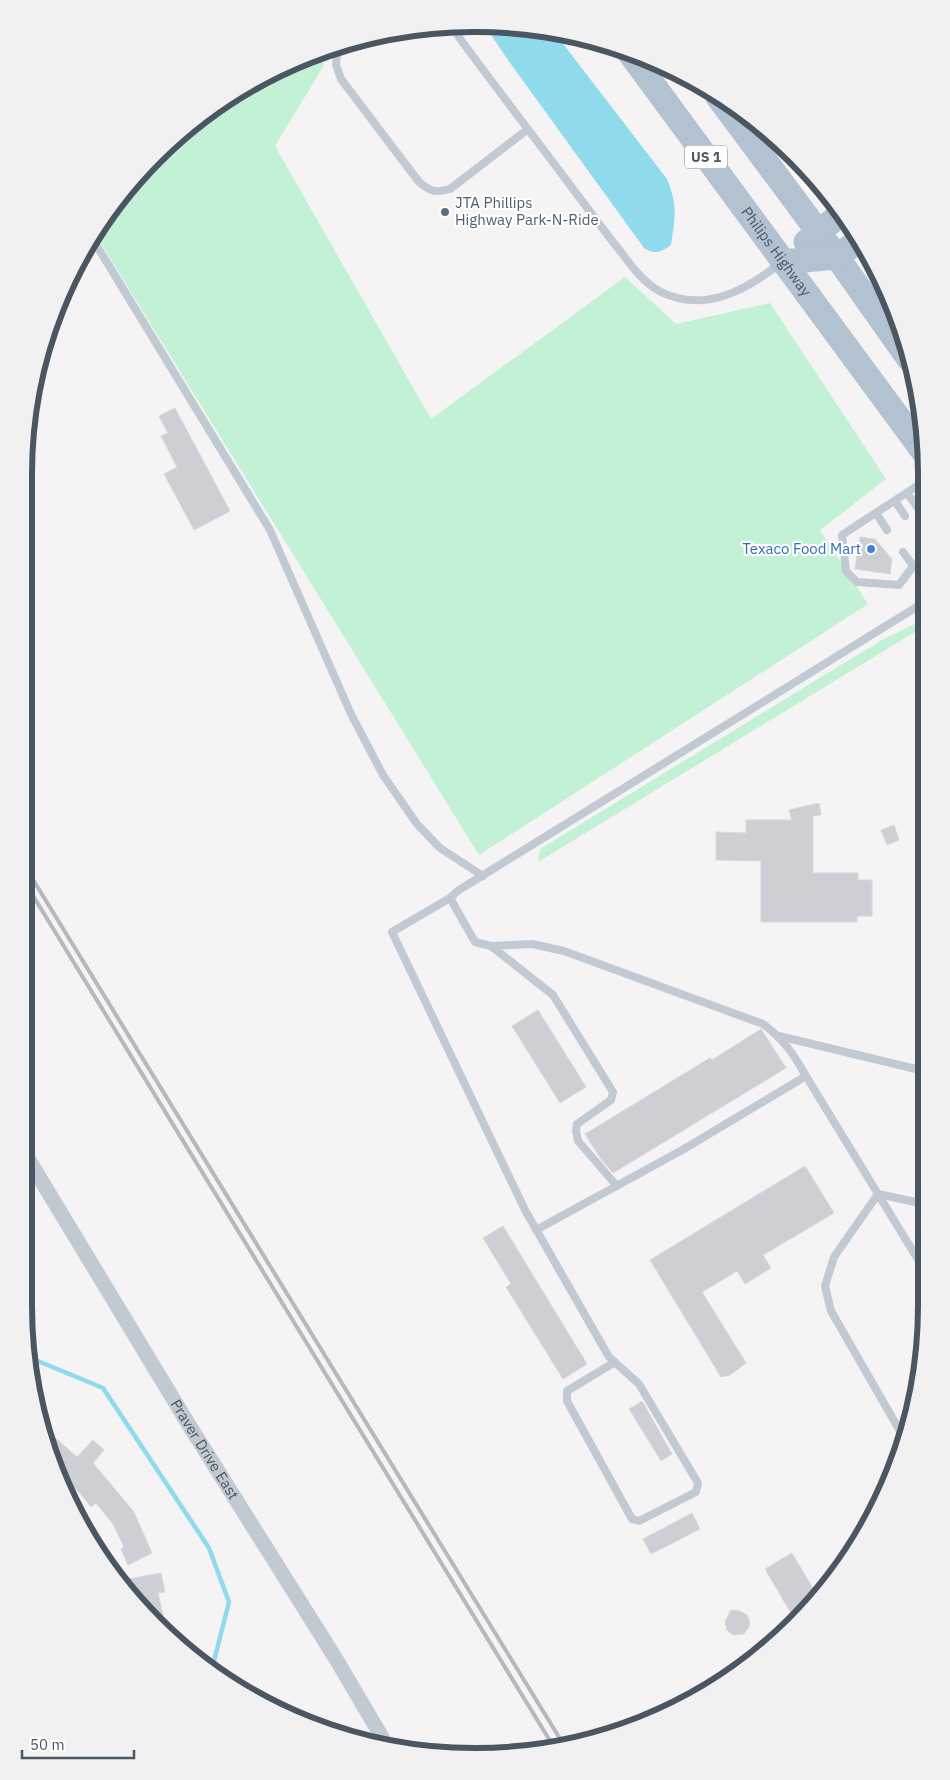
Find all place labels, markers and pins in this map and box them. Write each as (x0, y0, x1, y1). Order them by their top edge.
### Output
place label: JTA Phillips Highway Park-N-Ride (455, 193, 599, 229)
marker: JTA Phillips Highway Park-N-Ride (439, 206, 451, 218)
place label: Texaco Food Mart (742, 539, 861, 558)
marker: Texaco Food Mart (865, 543, 877, 555)

